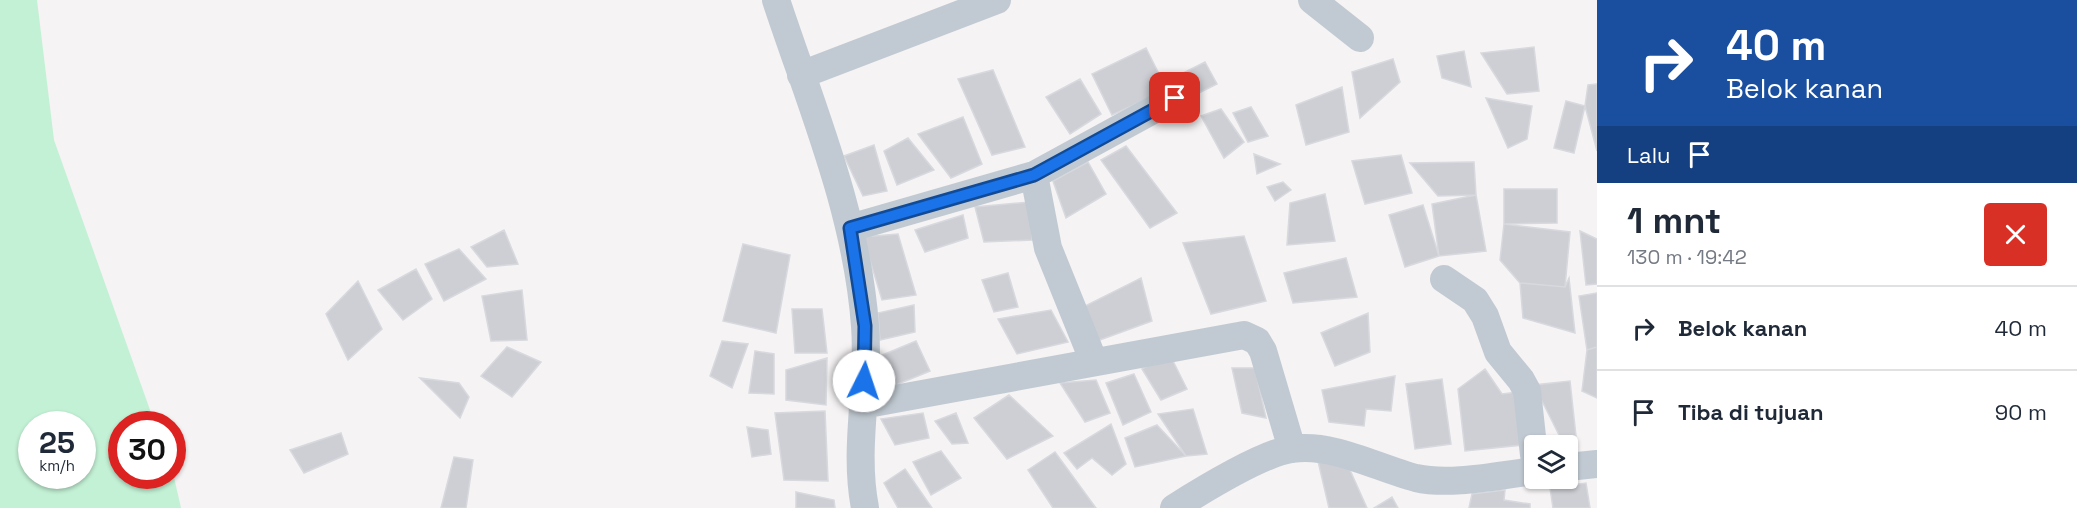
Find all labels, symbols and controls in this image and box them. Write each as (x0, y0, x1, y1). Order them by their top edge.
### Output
text: 40 m (1726, 19, 1826, 72)
icon: right (1627, 24, 1705, 102)
text: Belok kanan (1726, 71, 1883, 106)
pin (1149, 72, 1200, 123)
icon: arrive (1158, 81, 1191, 114)
icon: arrive (1683, 138, 1716, 171)
text: Lalu (1627, 141, 1671, 169)
text: 1 mnt (1627, 198, 1721, 244)
button: close (1984, 203, 2047, 266)
text: 130 m · 19:42 (1627, 244, 1747, 270)
icon: right (1627, 312, 1660, 345)
text: Belok kanan (1678, 314, 1807, 342)
text: 40 m (1995, 314, 2047, 342)
position arrow (832, 349, 896, 413)
icon: arrive (1627, 396, 1660, 429)
text: Tiba di tujuan (1678, 398, 1824, 426)
text: 90 m (1995, 398, 2047, 426)
speed limit sign: 30 (108, 411, 186, 489)
text: 25 (39, 423, 75, 462)
map controls (1524, 435, 1578, 489)
button: layers (1524, 435, 1578, 489)
text: km/h (39, 456, 75, 475)

